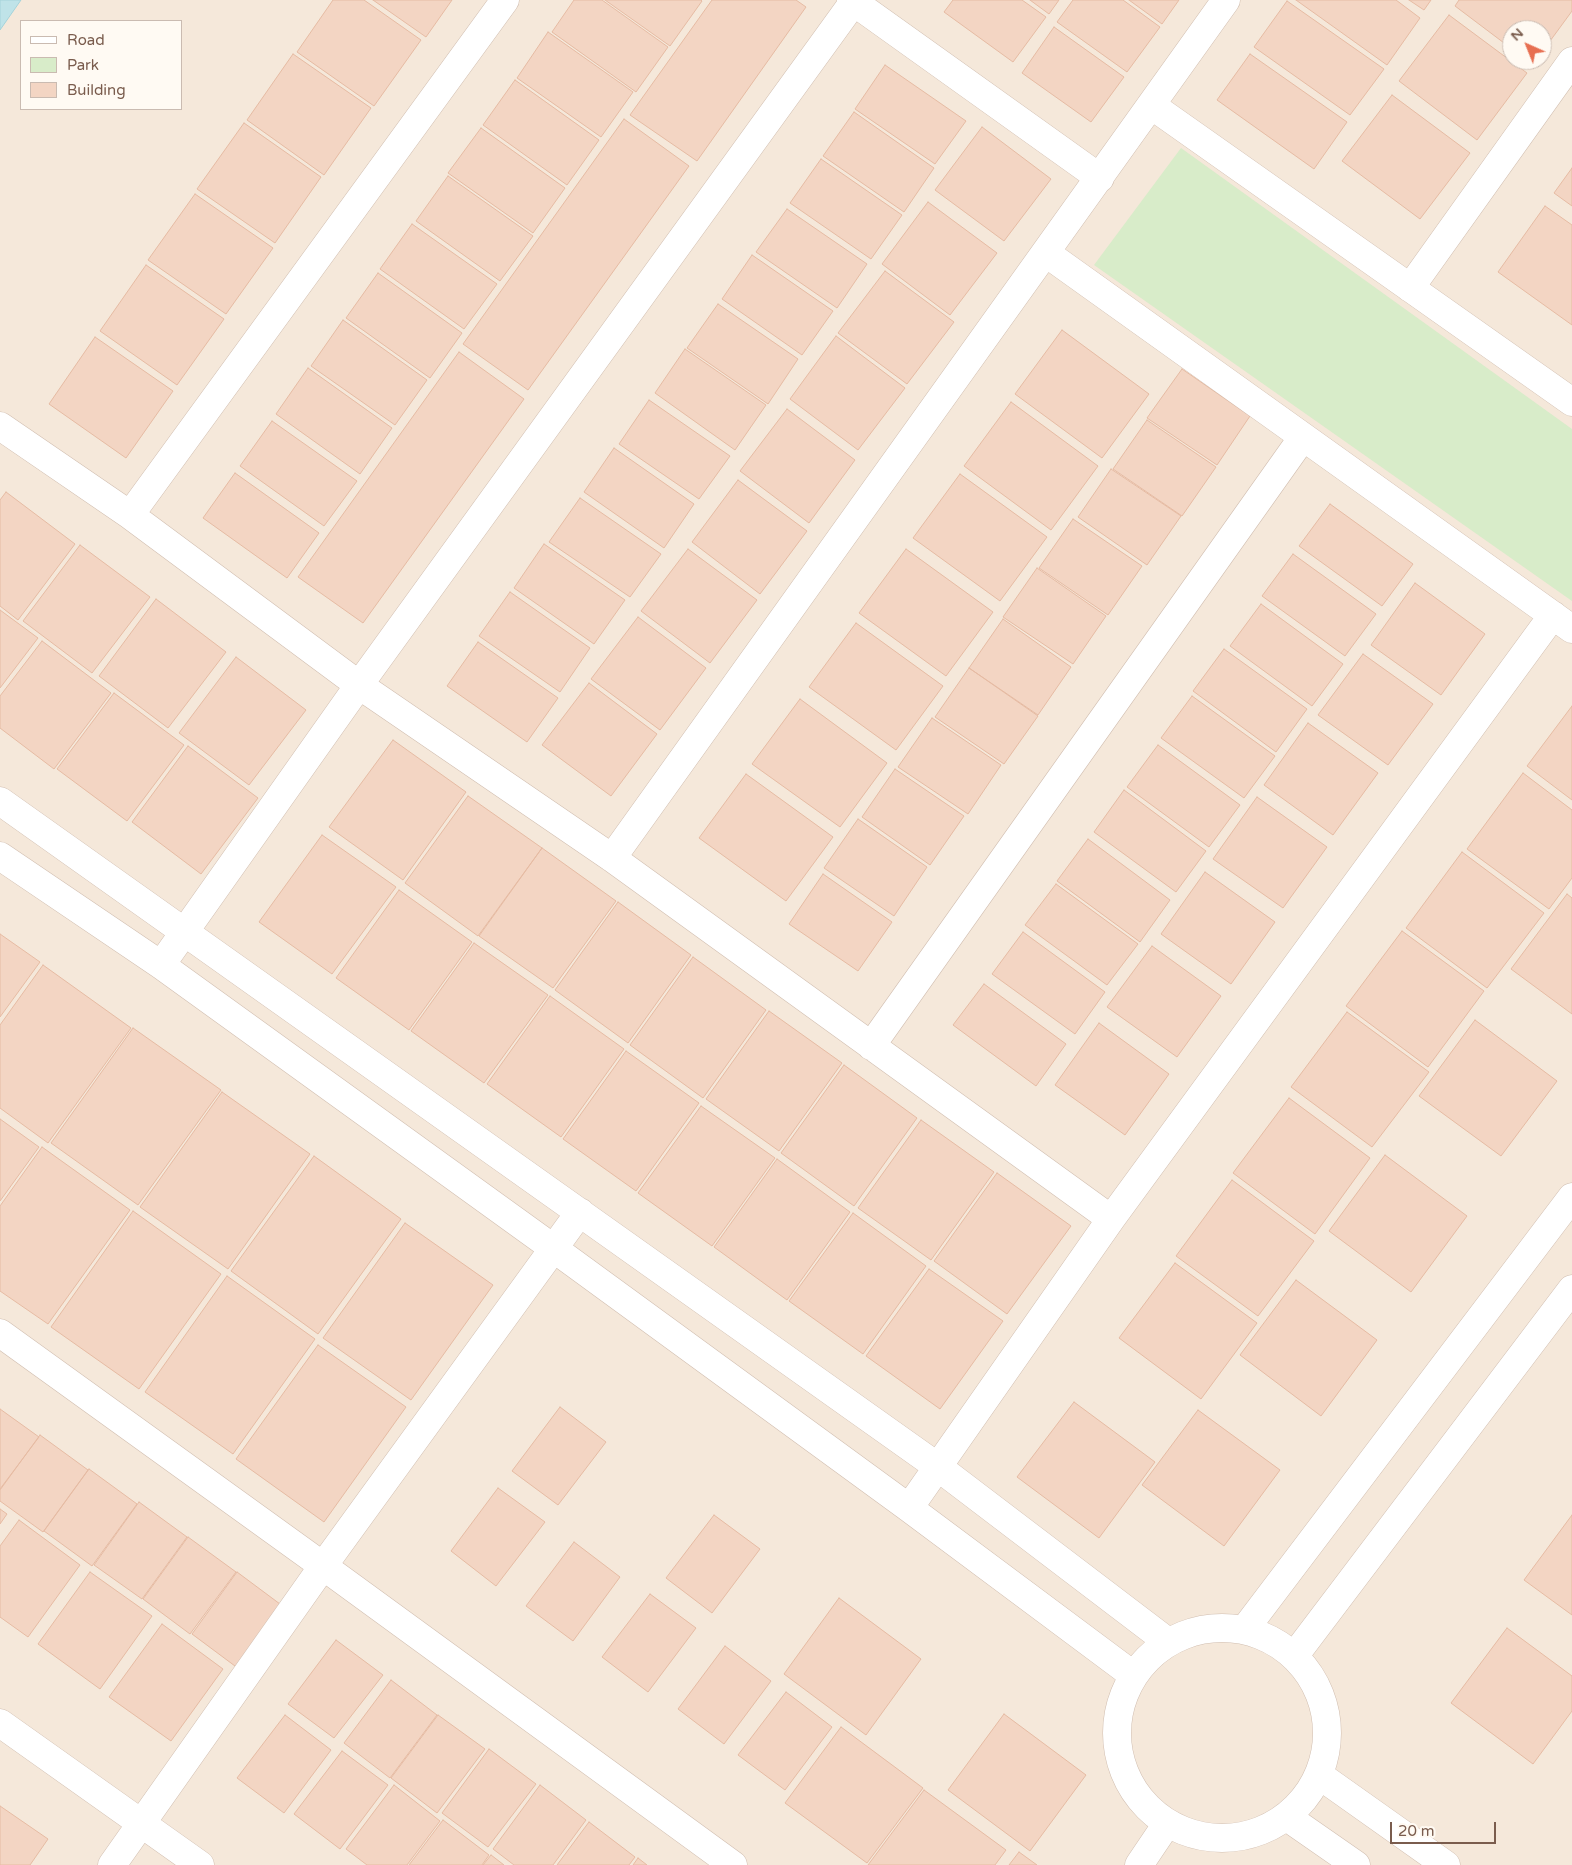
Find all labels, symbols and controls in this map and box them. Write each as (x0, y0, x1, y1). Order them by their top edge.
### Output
legend (20, 20, 182, 110)
north arrow (1502, 20, 1552, 70)
text: N (1507, 25, 1527, 45)
text: Road (67, 31, 105, 49)
text: Park (67, 56, 99, 74)
text: Building (67, 81, 126, 99)
scale bar (1392, 1812, 1498, 1844)
text: 20 m (1398, 1822, 1435, 1840)

